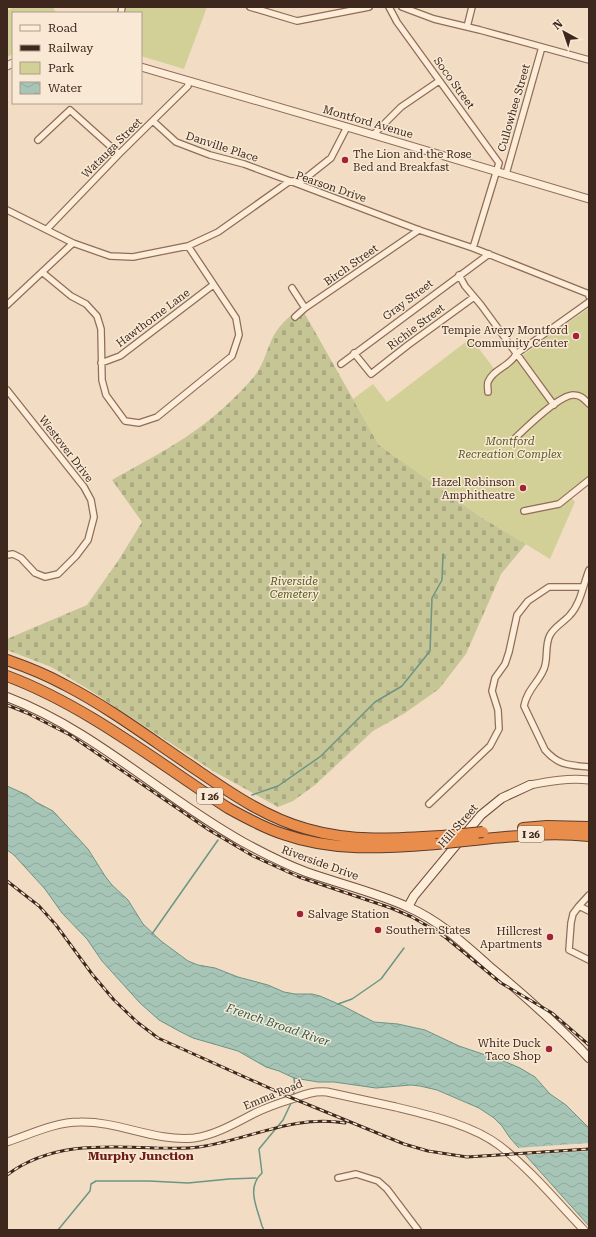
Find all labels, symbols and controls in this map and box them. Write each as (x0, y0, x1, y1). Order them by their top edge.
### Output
legend (12, 12, 142, 104)
north arrow (544, 12, 584, 52)
text: N (550, 17, 566, 32)
text: Road (48, 21, 78, 35)
text: Railway (48, 41, 94, 55)
street label: Soco Street (431, 54, 477, 112)
text: Park (48, 61, 75, 75)
street label: Cullowhee Street (495, 63, 533, 153)
text: Water (48, 81, 82, 95)
street label: Montford Avenue (322, 103, 414, 141)
street label: Watauga Street (79, 115, 145, 181)
street label: Danville Place (184, 129, 260, 165)
place label: The Lion and the Rose Bed and Breakfast (353, 148, 472, 174)
marker: The Lion and the Rose Bed and Breakfast (340, 155, 350, 165)
street label: Pearson Drive (294, 169, 368, 205)
street label: Birch Street (322, 242, 380, 288)
street label: Gray Street (380, 277, 436, 323)
street label: Hawthorne Lane (114, 286, 192, 350)
street label: Richie Street (385, 301, 447, 353)
place label: Tempie Avery Montford Community Center (441, 324, 568, 350)
marker: Tempie Avery Montford Community Center (571, 331, 581, 341)
street label: Westover Drive (36, 413, 96, 485)
park label: Montford Recreation Complex (457, 435, 562, 461)
place label: Hazel Robinson Amphitheatre (432, 476, 515, 502)
marker: Hazel Robinson Amphitheatre (518, 483, 528, 493)
park label: Riverside Cemetery (269, 575, 319, 601)
road number: I 26 (197, 788, 223, 804)
street label: Hill Street (435, 801, 481, 851)
road number: I 26 (518, 826, 544, 842)
street label: Riverside Drive (280, 843, 360, 883)
place label: Salvage Station (308, 908, 389, 921)
marker: Salvage Station (295, 909, 305, 919)
place label: Southern States (386, 924, 470, 937)
marker: Southern States (373, 925, 383, 935)
place label: Hillcrest Apartments (480, 925, 542, 951)
marker: Hillcrest Apartments (545, 932, 555, 942)
water label: French Broad River (223, 1000, 332, 1049)
place label: White Duck Taco Shop (478, 1037, 541, 1063)
marker: White Duck Taco Shop (544, 1044, 554, 1054)
street label: Emma Road (241, 1077, 305, 1113)
district label: Murphy Junction (88, 1149, 194, 1163)

